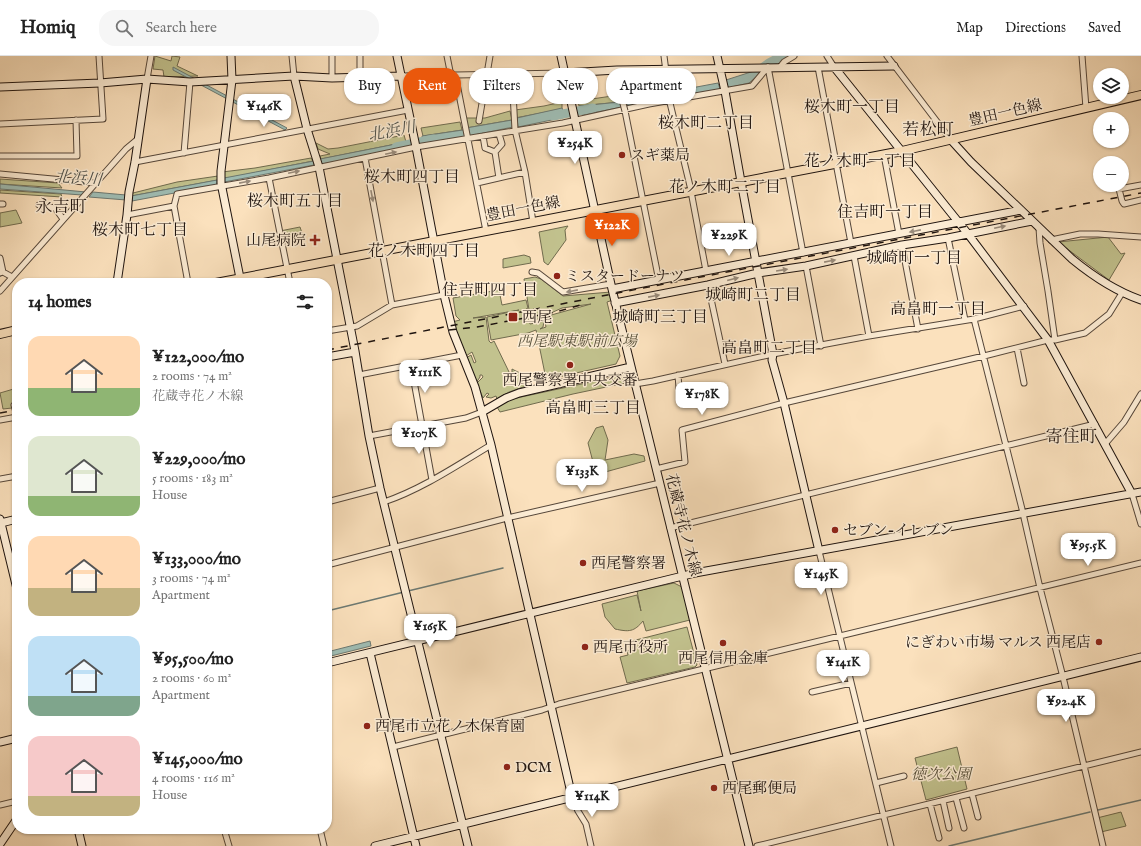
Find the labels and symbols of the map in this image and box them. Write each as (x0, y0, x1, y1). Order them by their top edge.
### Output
pin: ¥146K (236, 94, 292, 128)
street label: 豊田一色線 (966, 95, 1044, 131)
district label: 桜木町一丁目 (804, 98, 900, 118)
district label: 桜木町二丁目 (658, 114, 754, 134)
water label: 北浜川 (367, 117, 419, 146)
district label: 若松町 (903, 120, 954, 141)
pin: ¥254K (547, 131, 603, 165)
place label: スギ薬局 (630, 146, 690, 165)
one-way arrow (384, 149, 397, 155)
marker: スギ薬局 (617, 150, 627, 160)
district label: 花ノ木町一丁目 (804, 152, 916, 172)
water label: 北浜川 (53, 167, 105, 191)
district label: 桜木町四丁目 (364, 168, 460, 188)
one-way arrow (288, 169, 300, 175)
district label: 花ノ木町二丁目 (669, 178, 781, 198)
one-way arrow (239, 179, 251, 185)
one-way arrow (370, 190, 376, 202)
district label: 桜木町五丁目 (247, 192, 343, 212)
street label: 豊田一色線 (484, 193, 562, 225)
district label: 永吉町 (36, 197, 87, 218)
district label: 住吉町一丁目 (837, 203, 933, 223)
pin: ¥122K (584, 213, 640, 247)
district label: 桜木町七丁目 (92, 221, 188, 241)
pin: ¥229K (701, 223, 757, 257)
one-way arrow (994, 224, 1006, 230)
one-way arrow (909, 228, 921, 234)
place label: 山尾病院 (246, 231, 306, 250)
marker: 山尾病院 (309, 234, 321, 246)
district label: 花ノ木町四丁目 (368, 242, 480, 262)
district label: 城崎町一丁目 (866, 249, 962, 269)
one-way arrow (824, 258, 836, 264)
one-way arrow (776, 266, 788, 272)
place label: ミスタードーナツ (565, 267, 685, 286)
marker: ミスタードーナツ (552, 271, 562, 281)
one-way arrow (727, 276, 739, 282)
district label: 住吉町四丁目 (442, 281, 538, 301)
district label: 城崎町二丁目 (705, 286, 801, 306)
one-way arrow (566, 288, 578, 294)
one-way arrow (647, 293, 660, 299)
district label: 高畠町一丁目 (890, 300, 986, 320)
place label: 西尾 (522, 308, 552, 327)
district label: 城崎町三丁目 (612, 308, 708, 328)
marker: 西尾 (507, 311, 519, 323)
park label: 西尾駅東駅前広場 (517, 332, 639, 351)
district label: 高畠町二丁目 (721, 339, 817, 359)
pin: ¥111K (397, 360, 453, 394)
marker: 西尾警察署中央交番 (565, 360, 575, 370)
place label: 西尾警察署中央交番 (502, 371, 638, 390)
pin: ¥178K (674, 382, 730, 416)
district label: 高畠町三丁目 (545, 399, 641, 419)
pin: ¥107K (391, 421, 447, 455)
district label: 寄住町 (1046, 427, 1097, 448)
pin: ¥133K (554, 459, 610, 493)
street label: 花蔵寺花ノ木線 (661, 472, 705, 578)
place label: セブン-イレブン (843, 521, 954, 540)
marker: セブン-イレブン (830, 525, 840, 535)
pin: ¥95.5K (1055, 533, 1121, 567)
place label: 西尾警察署 (591, 554, 666, 573)
marker: 西尾警察署 (578, 558, 588, 568)
pin: ¥145K (793, 562, 849, 596)
pin: ¥165K (402, 614, 458, 648)
place label: にぎわい市場 マルス 西尾店 (905, 633, 1091, 652)
marker: にぎわい市場 マルス 西尾店 (1094, 637, 1104, 647)
place label: 西尾市役所 (593, 638, 668, 657)
marker: 西尾信用金庫 (718, 638, 728, 648)
marker: 西尾市役所 (580, 642, 590, 652)
place label: 西尾信用金庫 (678, 649, 768, 668)
pin: ¥141K (815, 650, 871, 684)
pin: ¥92.4K (1033, 689, 1099, 723)
place label: 西尾市立花ノ木保育園 (375, 717, 525, 736)
marker: 西尾市立花ノ木保育園 (362, 721, 372, 731)
place label: DCM (515, 758, 552, 777)
marker: DCM (502, 762, 512, 772)
park label: 徳次公園 (911, 765, 974, 784)
place label: 西尾郵便局 (722, 779, 797, 798)
marker: 西尾郵便局 (709, 783, 719, 793)
pin: ¥114K (564, 784, 620, 818)

